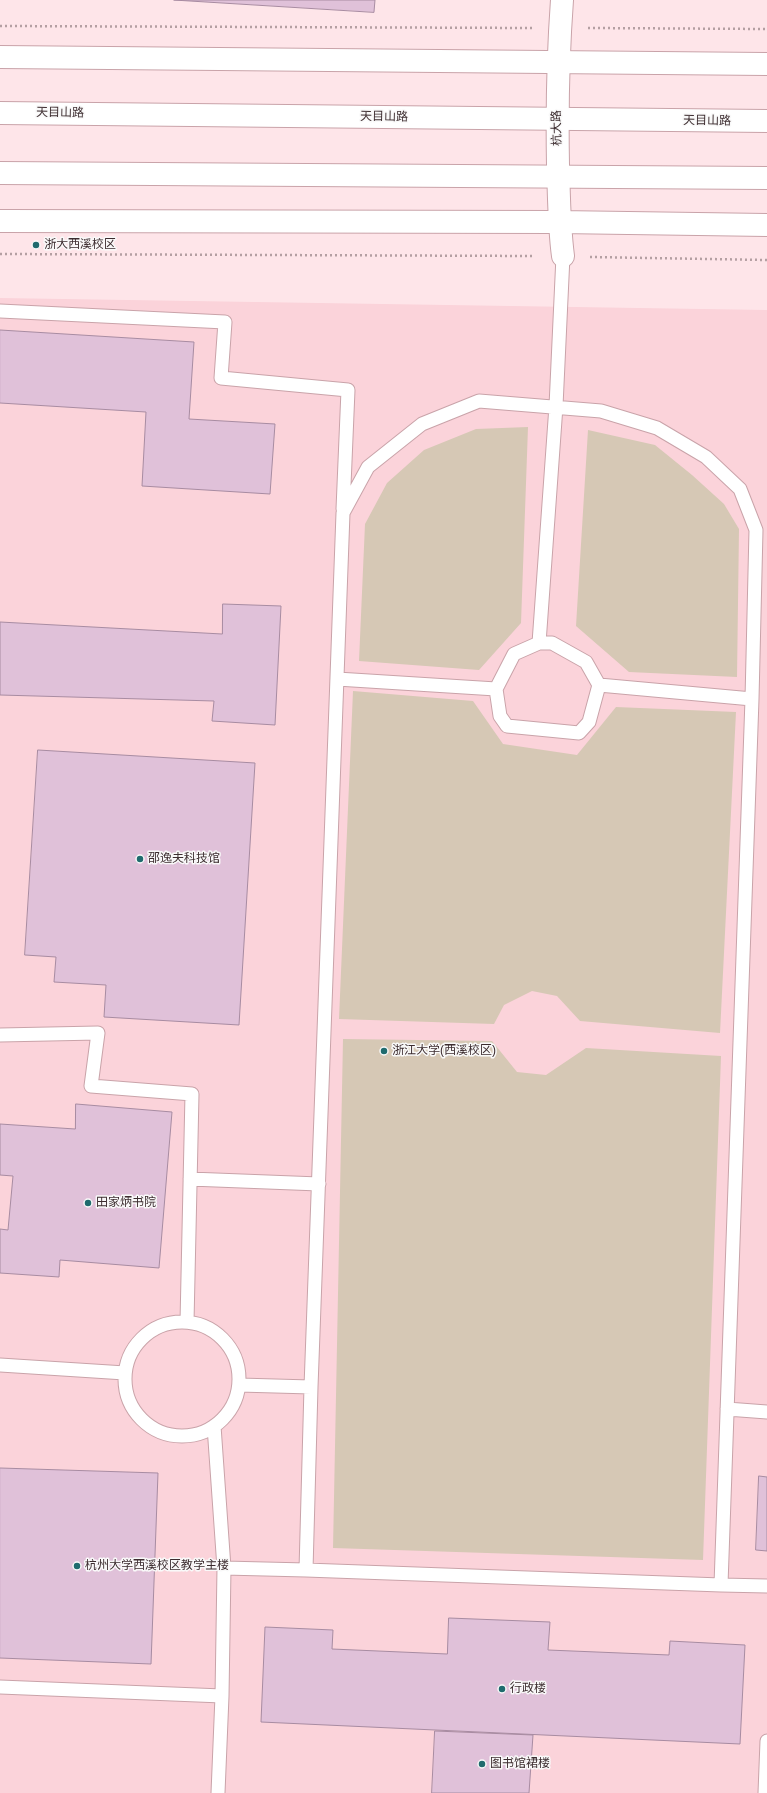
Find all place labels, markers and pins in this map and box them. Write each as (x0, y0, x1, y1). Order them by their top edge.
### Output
place label: 浙大西溪校区 (44, 238, 116, 252)
marker: 浙大西溪校区 (31, 240, 41, 250)
place label: 邵逸夫科技馆 (148, 852, 220, 866)
marker: 邵逸夫科技馆 (135, 854, 145, 864)
place label: 浙江大学(西溪校区) (392, 1044, 496, 1058)
marker: 浙江大学(西溪校区) (379, 1046, 389, 1056)
place label: 田家炳书院 (96, 1196, 156, 1210)
marker: 田家炳书院 (83, 1198, 93, 1208)
place label: 杭州大学西溪校区教学主楼 (85, 1559, 229, 1573)
marker: 杭州大学西溪校区教学主楼 (72, 1561, 82, 1571)
place label: 行政楼 (510, 1682, 546, 1696)
marker: 行政楼 (497, 1684, 507, 1694)
place label: 图书馆裙楼 (490, 1757, 550, 1771)
marker: 图书馆裙楼 (477, 1759, 487, 1769)

